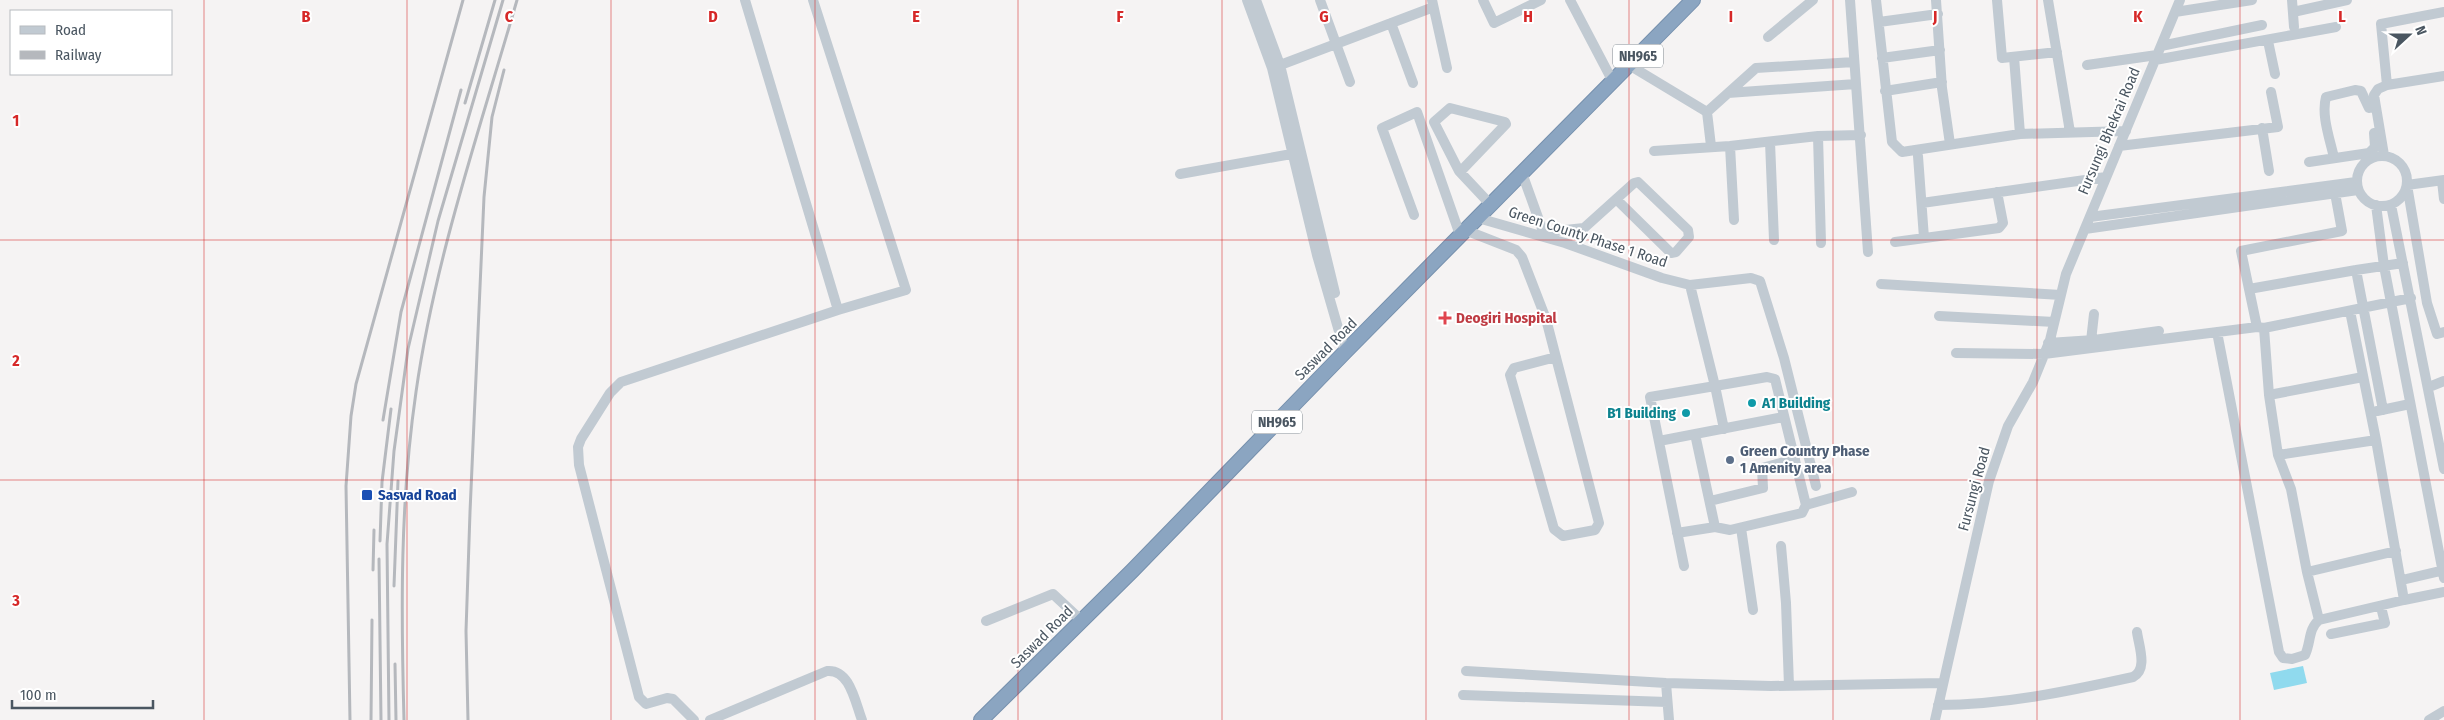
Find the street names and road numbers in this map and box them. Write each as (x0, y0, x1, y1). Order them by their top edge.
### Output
road number: NH965 (1613, 44, 1663, 68)
street label: Fursungi Bhekrai Road (2074, 65, 2144, 197)
street label: Green County Phase 1 Road (1506, 203, 1670, 271)
street label: Saswad Road (1291, 314, 1361, 384)
road number: NH965 (1252, 411, 1302, 434)
street label: Fursungi Road (1954, 445, 1994, 533)
street label: Saswad Road (1007, 602, 1077, 672)

